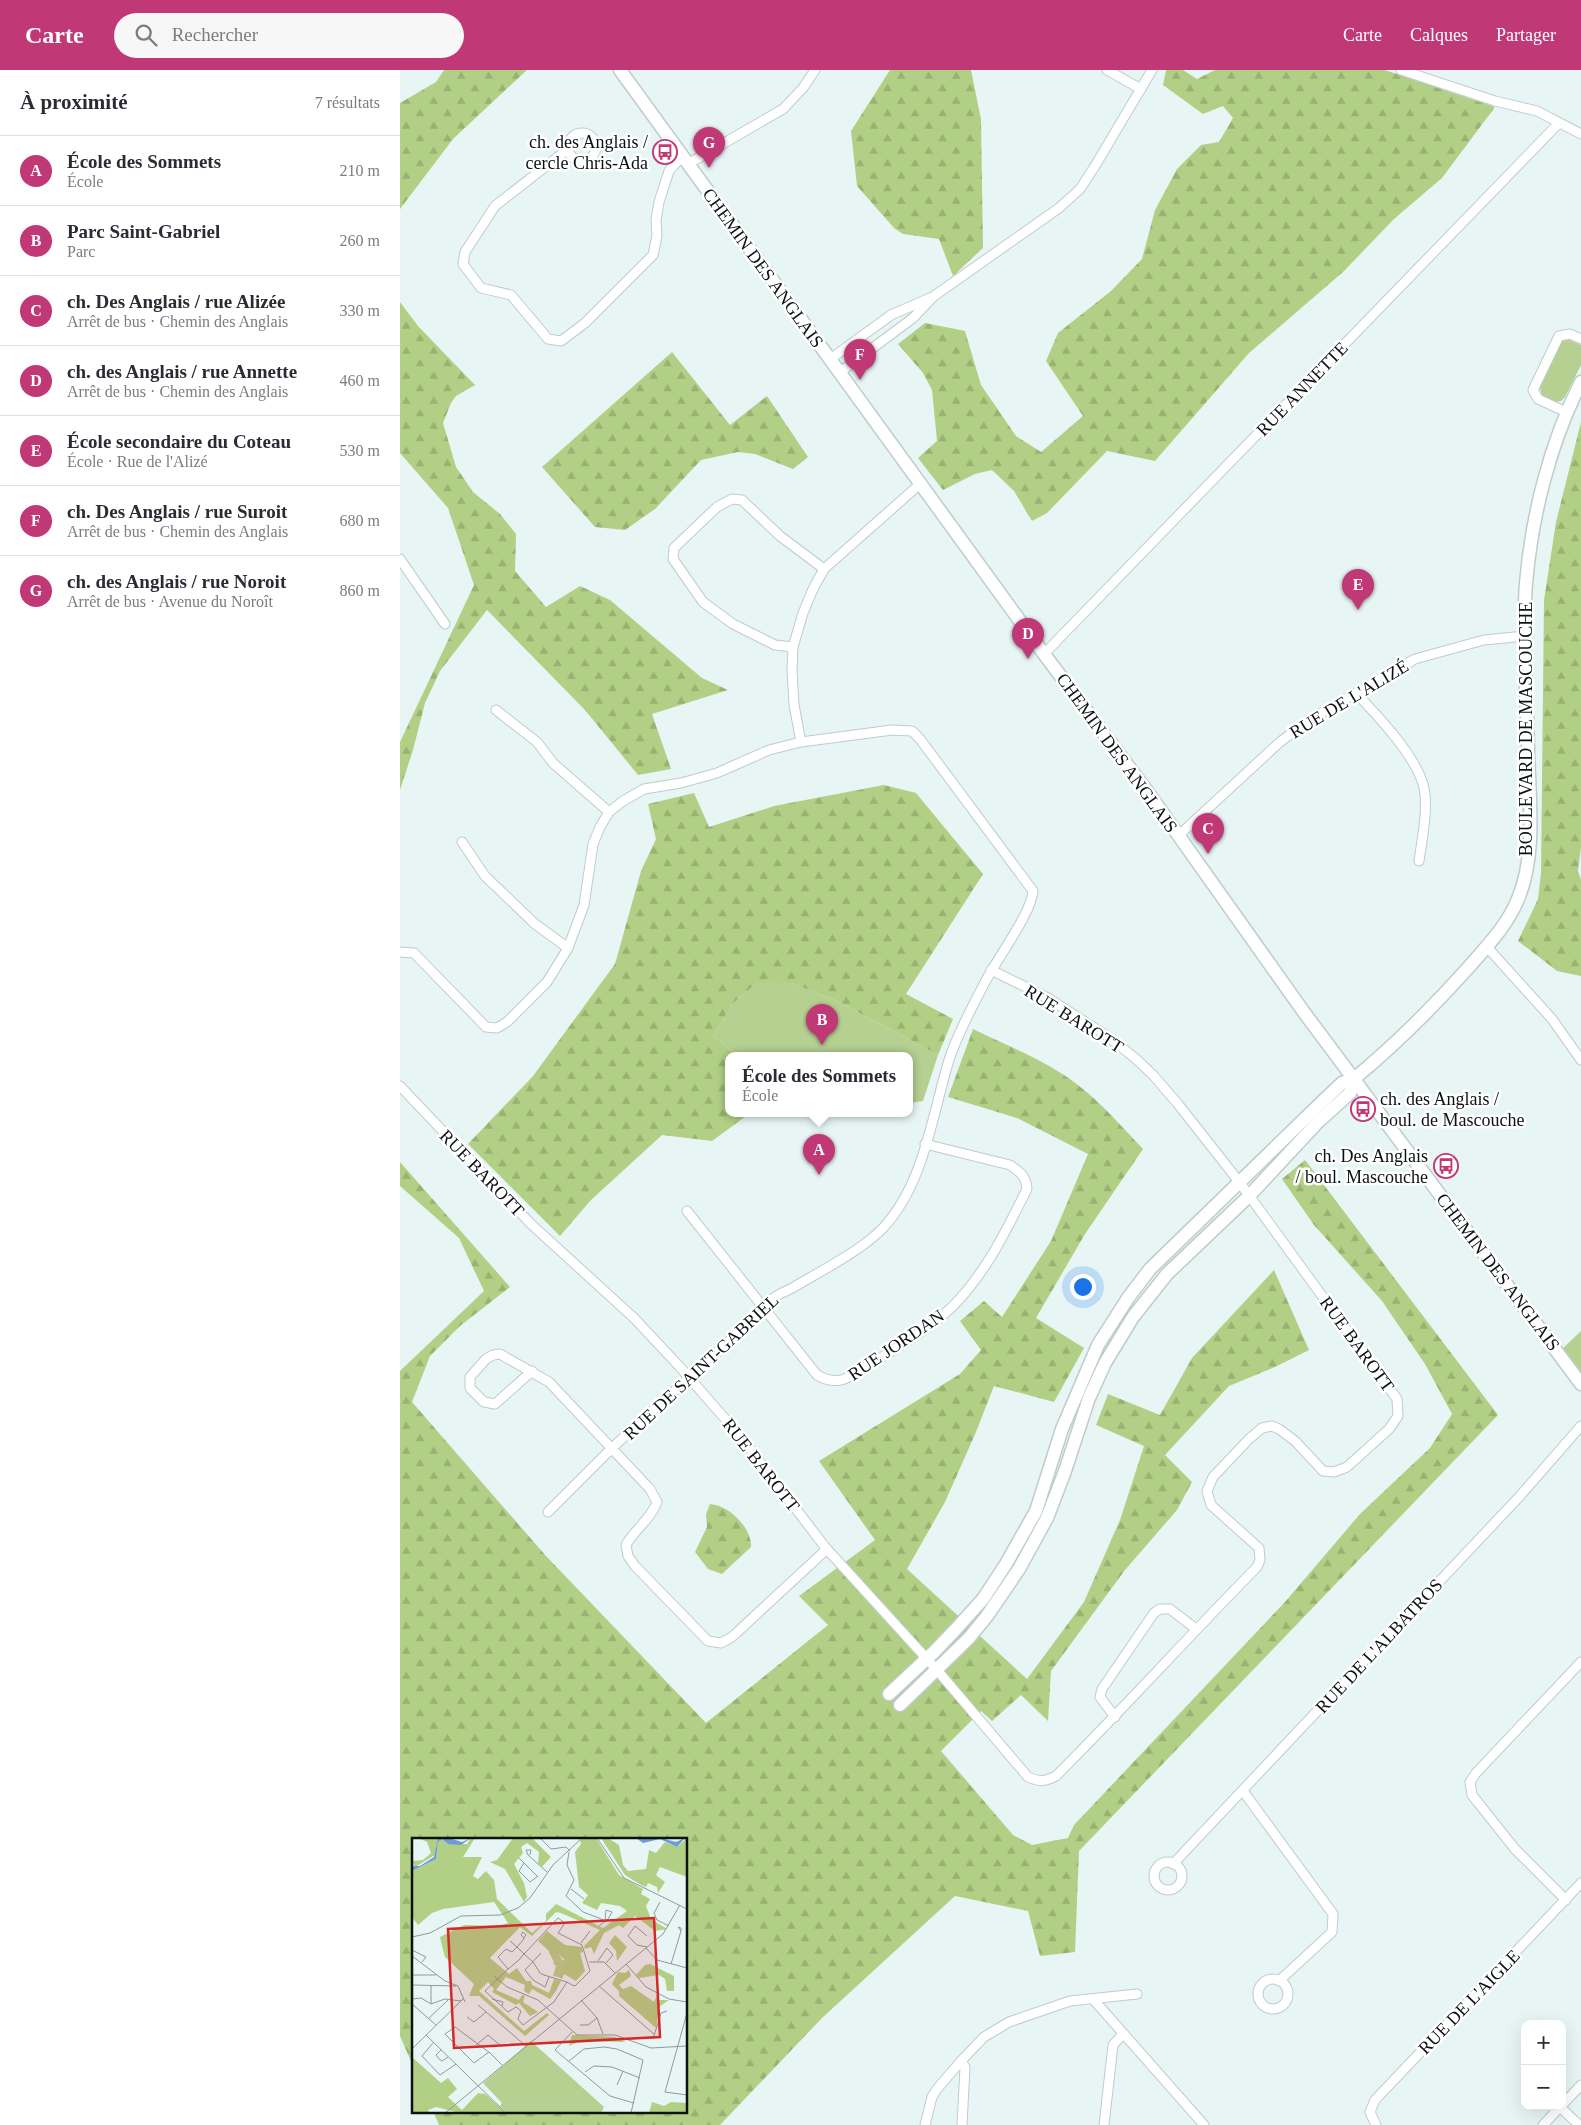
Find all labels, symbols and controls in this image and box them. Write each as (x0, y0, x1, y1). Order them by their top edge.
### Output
search box (114, 13, 464, 58)
icon: search (132, 21, 160, 49)
text: Carte (25, 22, 84, 48)
text: Rechercher (172, 24, 258, 45)
text: Carte (1343, 25, 1382, 45)
text: Calques (1410, 25, 1468, 45)
text: Partager (1496, 25, 1556, 45)
text: À proximité (20, 90, 128, 114)
text: 7 résultats (315, 94, 380, 111)
pin: G (693, 127, 725, 168)
place label: ch. des Anglais / cercle Chris-Ada (526, 132, 648, 173)
bus stop icon: ch. des Anglais / cercle Chris-Ada (652, 139, 678, 165)
text: École des Sommets (67, 151, 221, 172)
text: A (30, 162, 42, 179)
text: 210 m (340, 162, 380, 179)
text: École (67, 173, 103, 190)
street label: CHEMIN DES ANGLAIS (698, 184, 828, 352)
text: Parc Saint-Gabriel (67, 221, 220, 242)
text: B (31, 232, 41, 249)
text: 260 m (340, 232, 380, 249)
text: Parc (67, 243, 95, 260)
text: ch. Des Anglais / rue Alizée (67, 291, 285, 312)
text: C (30, 302, 42, 319)
text: 330 m (340, 302, 380, 319)
text: Arrêt de bus · Chemin des Anglais (67, 313, 288, 330)
street label: RUE ANNETTE (1252, 338, 1352, 440)
pin: F (844, 339, 876, 380)
text: ch. des Anglais / rue Annette (67, 361, 297, 382)
text: D (30, 372, 42, 389)
text: 460 m (340, 372, 380, 389)
text: Arrêt de bus · Chemin des Anglais (67, 383, 288, 400)
text: École secondaire du Coteau (67, 431, 291, 452)
text: E (31, 442, 41, 459)
text: 530 m (340, 442, 380, 459)
text: École · Rue de l'Alizé (67, 453, 208, 470)
text: ch. Des Anglais / rue Suroit (67, 501, 287, 522)
text: F (31, 512, 41, 529)
text: 680 m (340, 512, 380, 529)
text: Arrêt de bus · Chemin des Anglais (67, 523, 288, 540)
pin: E (1342, 569, 1374, 610)
text: ch. des Anglais / rue Noroit (67, 571, 286, 592)
text: G (30, 582, 42, 599)
text: 860 m (340, 582, 380, 599)
text: Arrêt de bus · Avenue du Noroît (67, 593, 273, 610)
street label: BOULEVARD DE MASCOUCHE (1516, 602, 1536, 856)
pin: D (1012, 618, 1044, 659)
street label: RUE DE L'ALIZÉ (1285, 655, 1412, 742)
street label: CHEMIN DES ANGLAIS (1052, 669, 1182, 837)
pin: C (1192, 813, 1224, 854)
street label: RUE BAROTT (1021, 981, 1127, 1057)
pin: B (806, 1004, 838, 1045)
popup (725, 1052, 913, 1117)
text: École des Sommets (742, 1065, 896, 1086)
text: École (742, 1087, 778, 1104)
place label: ch. des Anglais / boul. de Mascouche (1380, 1089, 1524, 1130)
bus stop icon: ch. des Anglais / boul. de Mascouche (1350, 1096, 1376, 1122)
street label: RUE BAROTT (436, 1126, 528, 1220)
pin: A (803, 1134, 835, 1175)
place label: ch. Des Anglais / boul. Mascouche (1296, 1146, 1428, 1187)
bus stop icon: ch. Des Anglais / boul. Mascouche (1433, 1153, 1459, 1179)
street label: CHEMIN DES ANGLAIS (1432, 1189, 1564, 1355)
your location (1070, 1274, 1096, 1300)
street label: RUE DE SAINT-GABRIEL (619, 1290, 783, 1444)
street label: RUE BAROTT (1316, 1293, 1398, 1395)
street label: RUE JORDAN (844, 1306, 948, 1384)
street label: RUE BAROTT (718, 1415, 804, 1515)
street label: RUE DE L'ALBATROS (1312, 1575, 1446, 1717)
inset map (412, 1838, 688, 2112)
street label: RUE DE L'AIGLE (1414, 1946, 1524, 2058)
map controls (1521, 2020, 1566, 2110)
button: + (1521, 2020, 1566, 2065)
button: − (1521, 2065, 1566, 2110)

